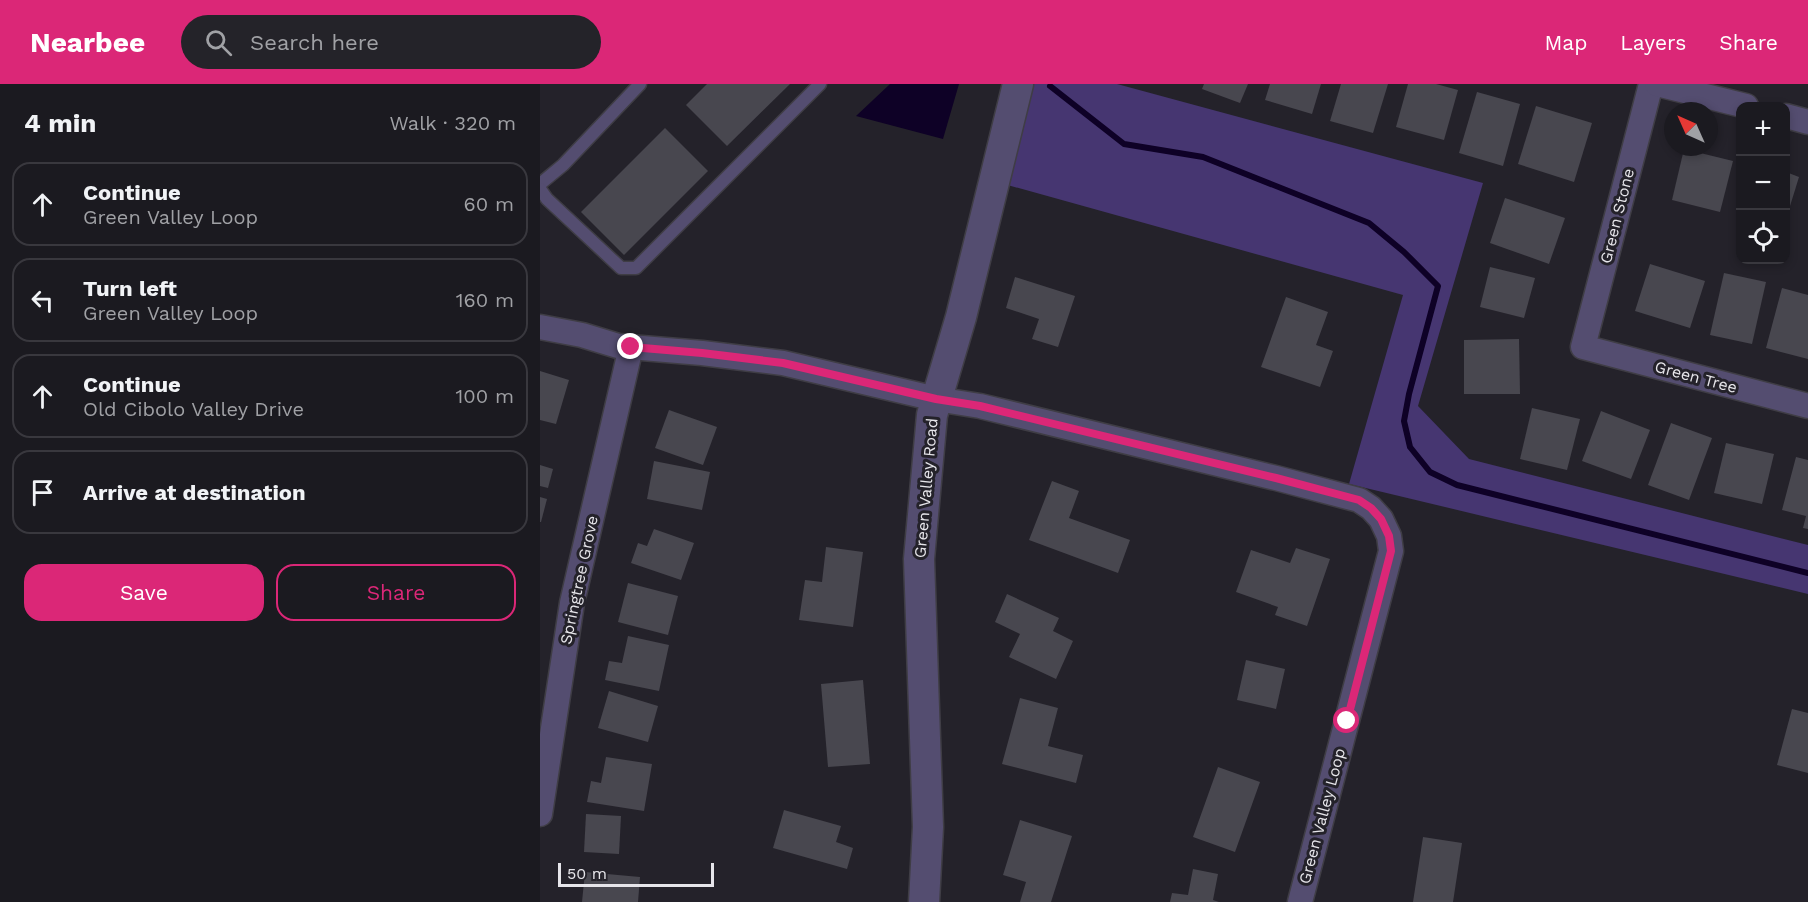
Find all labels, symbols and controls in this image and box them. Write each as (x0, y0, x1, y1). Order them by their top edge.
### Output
search box (181, 15, 601, 69)
text: Nearbee (30, 26, 145, 59)
icon: search (202, 26, 235, 59)
text: Search here (250, 30, 379, 55)
text: Map (1544, 30, 1587, 55)
text: Layers (1620, 30, 1686, 55)
text: Share (1719, 30, 1778, 55)
north arrow (1664, 102, 1718, 156)
map controls (1736, 102, 1790, 264)
button: + (1736, 102, 1790, 156)
text: 4 min (24, 108, 96, 138)
text: Walk · 320 m (389, 111, 516, 135)
button: − (1736, 156, 1790, 210)
street label: Green Stone (1596, 166, 1638, 266)
text: Continue (83, 180, 181, 205)
icon: ahead (26, 188, 59, 221)
text: 60 m (464, 192, 514, 216)
text: Green Valley Loop (83, 205, 258, 229)
button: locate (1736, 210, 1790, 264)
text: Turn left (83, 276, 177, 301)
icon: left (26, 284, 59, 317)
text: 160 m (456, 288, 514, 312)
text: Green Valley Loop (83, 301, 258, 325)
route end (617, 333, 643, 359)
street label: Green Tree (1653, 357, 1739, 397)
text: Continue (83, 372, 181, 397)
icon: ahead (26, 380, 59, 413)
text: 100 m (455, 384, 514, 408)
text: Old Cibolo Valley Drive (83, 397, 304, 421)
street label: Green Valley Road (910, 417, 942, 559)
icon: arrive (26, 476, 59, 509)
text: Arrive at destination (83, 480, 306, 505)
street label: Springtree Grove (556, 514, 602, 646)
button: Save (24, 564, 264, 621)
button: Share (276, 564, 516, 621)
route start (1333, 707, 1359, 733)
street label: Green Valley Loop (1295, 746, 1349, 886)
scale bar (558, 860, 714, 888)
text: 50 m (567, 864, 607, 883)

